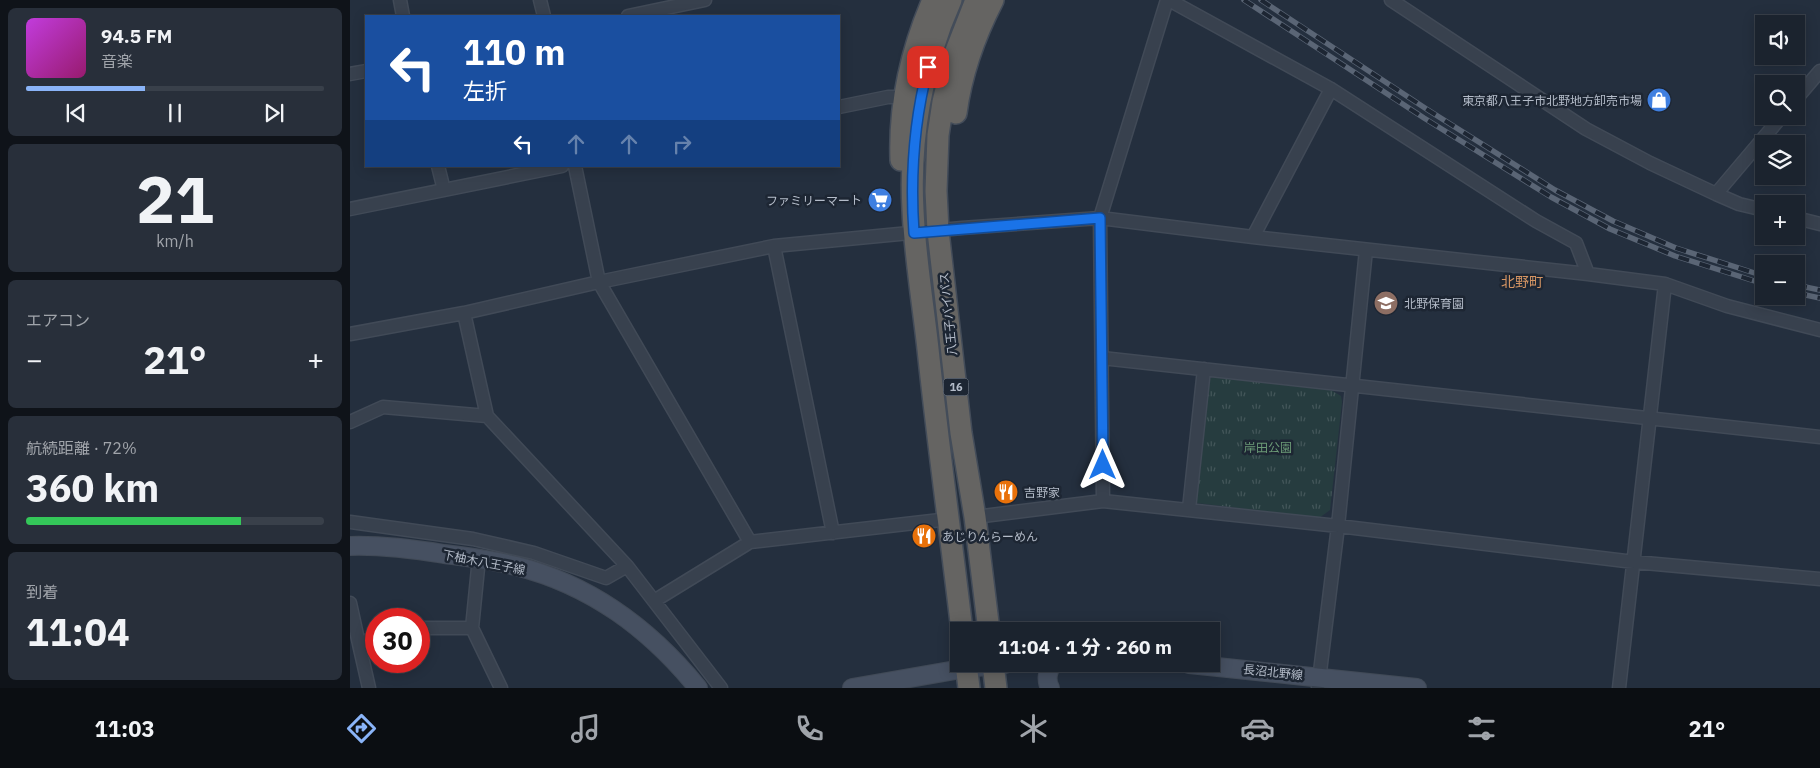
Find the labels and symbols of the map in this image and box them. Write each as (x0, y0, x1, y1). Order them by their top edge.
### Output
pin (907, 46, 949, 88)
shop icon: 東京都八王子市北野地方卸売市場 (1646, 87, 1672, 113)
place label: 東京都八王子市北野地方卸売市場 (1462, 93, 1642, 108)
supermarket icon: ファミリーマート (867, 187, 893, 213)
place label: ファミリーマート (766, 193, 862, 208)
street label: 八王子バイパス (936, 272, 960, 356)
district label: 北野町 (1501, 273, 1543, 291)
school or university icon: 北野保育園 (1373, 290, 1399, 316)
place label: 北野保育園 (1404, 296, 1464, 311)
road number: 16 (944, 378, 968, 396)
position arrow (1076, 438, 1128, 490)
park label: 岸田公園 (1244, 440, 1292, 455)
restaurant icon: 吉野家 (993, 479, 1019, 505)
place label: 吉野家 (1024, 485, 1060, 500)
restaurant icon: あじりんらーめん (911, 523, 937, 549)
place label: あじりんらーめん (942, 529, 1038, 544)
street label: 下柚木八王子線 (441, 547, 527, 577)
speed limit sign: 30 (365, 608, 430, 673)
street label: 長沼北野線 (1242, 661, 1304, 683)

